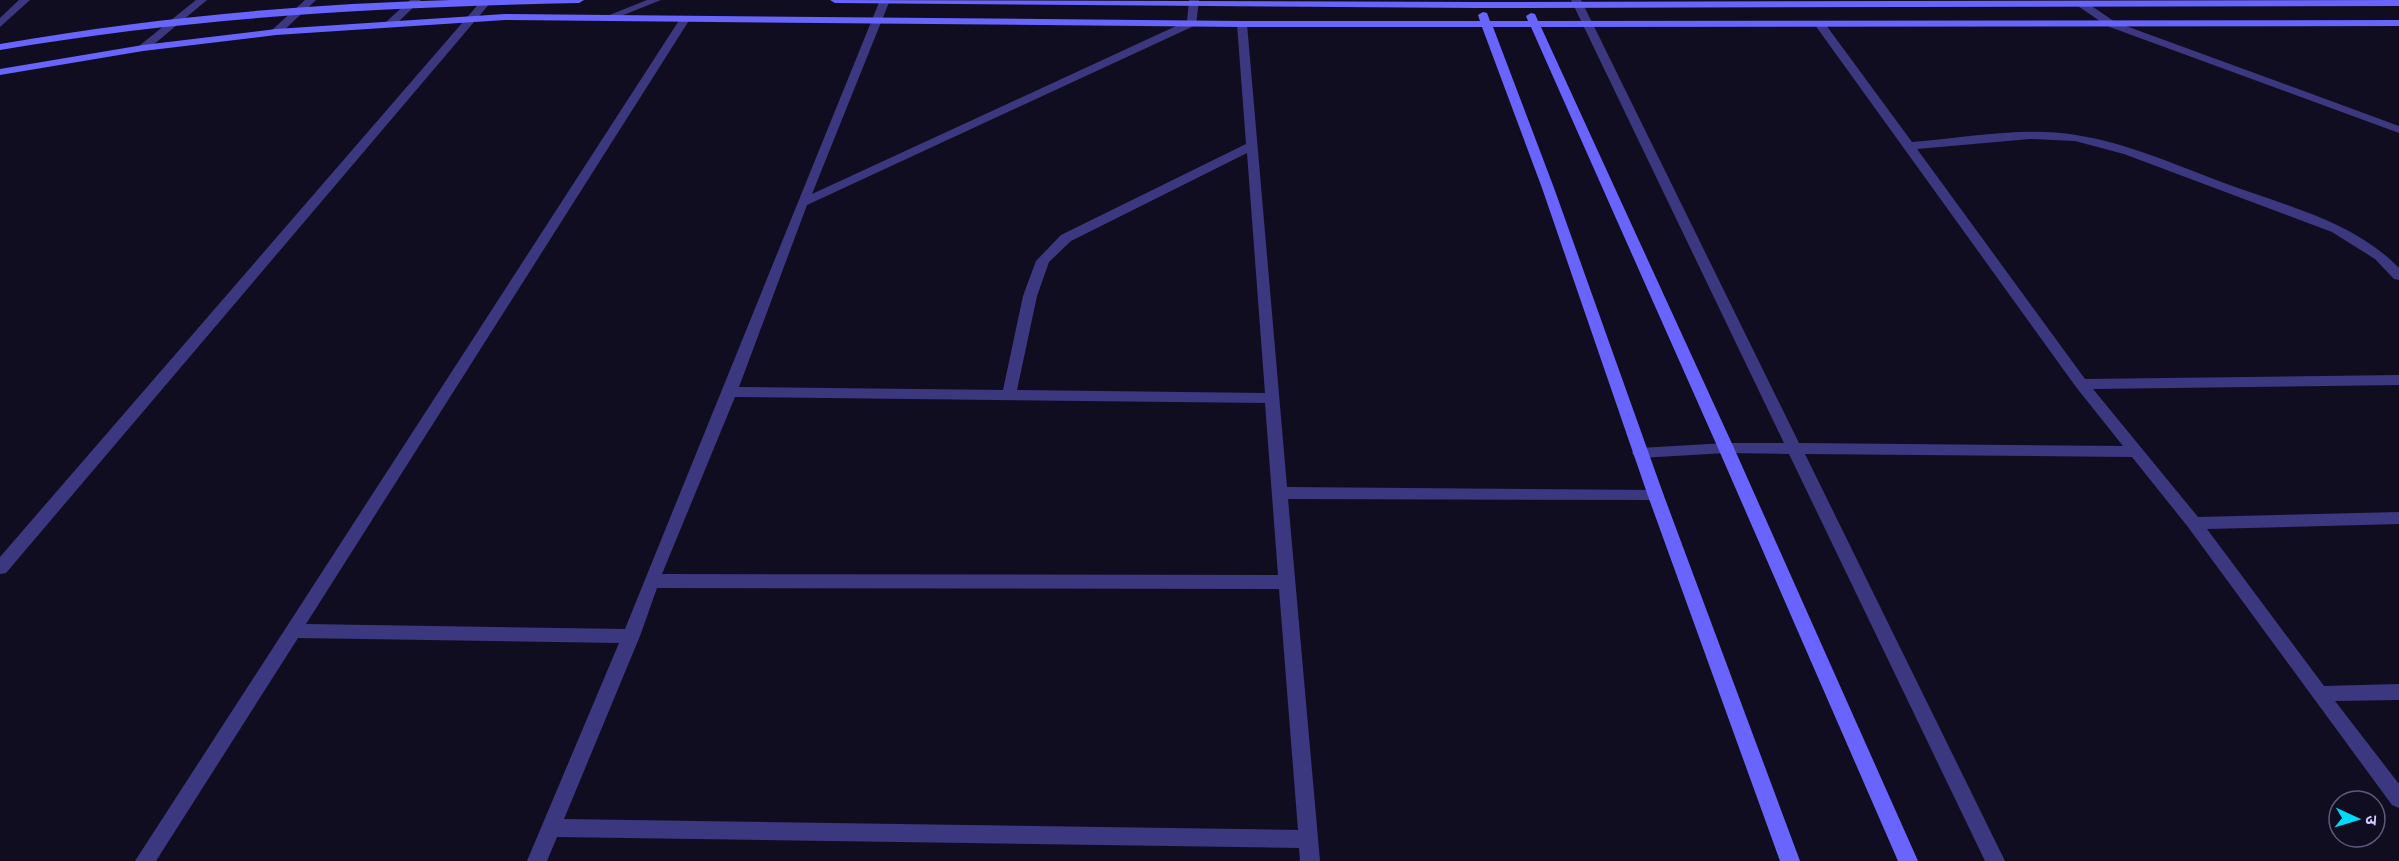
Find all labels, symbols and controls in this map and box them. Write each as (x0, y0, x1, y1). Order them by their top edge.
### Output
north arrow (2327, 789, 2387, 849)
text: उ (2361, 815, 2381, 826)

